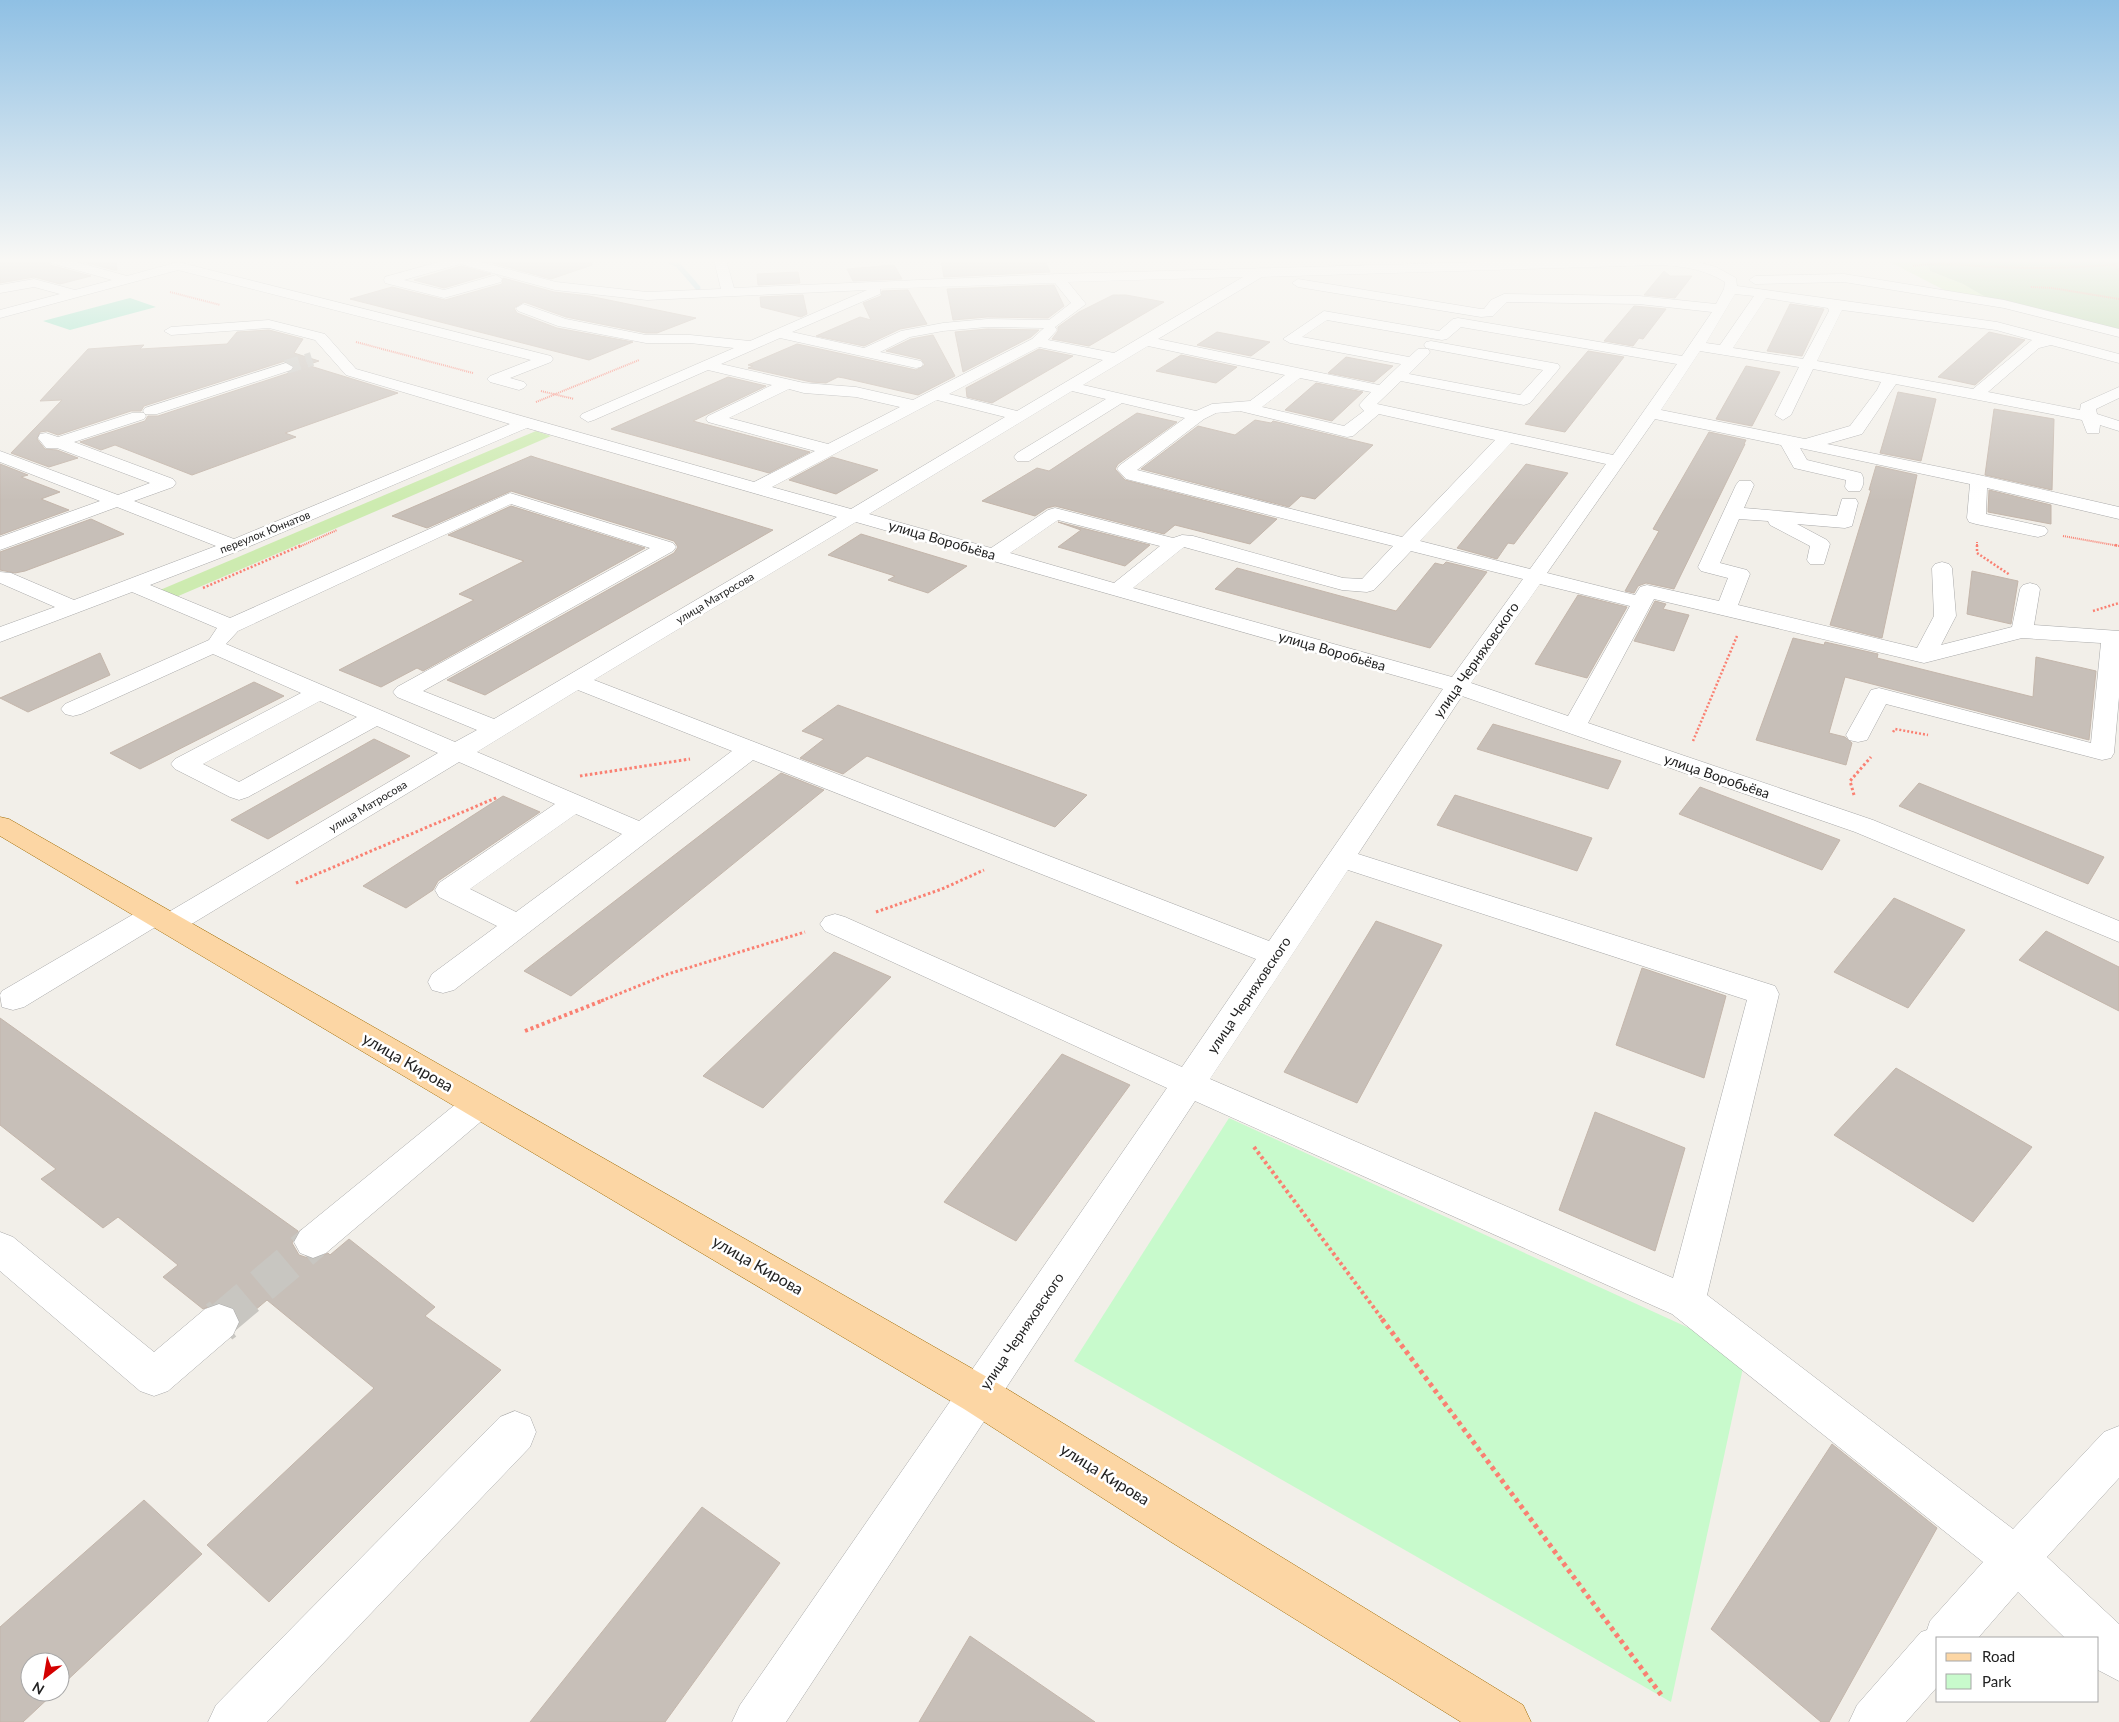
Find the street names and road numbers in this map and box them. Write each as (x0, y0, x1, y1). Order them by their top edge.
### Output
street label: переулок Юннатов (218, 507, 312, 556)
street label: улица Воробьёва (887, 516, 998, 563)
street label: улица Матросова (673, 569, 756, 626)
street label: улица Черняховского (1429, 599, 1522, 721)
street label: улица Воробьёва (1277, 627, 1388, 674)
street label: улица Воробьёва (1662, 749, 1772, 802)
street label: улица Матросова (326, 777, 409, 834)
street label: улица Черняховского (1203, 933, 1294, 1056)
street label: улица Кирова (360, 1028, 457, 1095)
street label: улица Кирова (710, 1231, 807, 1298)
street label: улица Черняховского (976, 1269, 1067, 1392)
street label: улица Кирова (1057, 1439, 1153, 1509)

